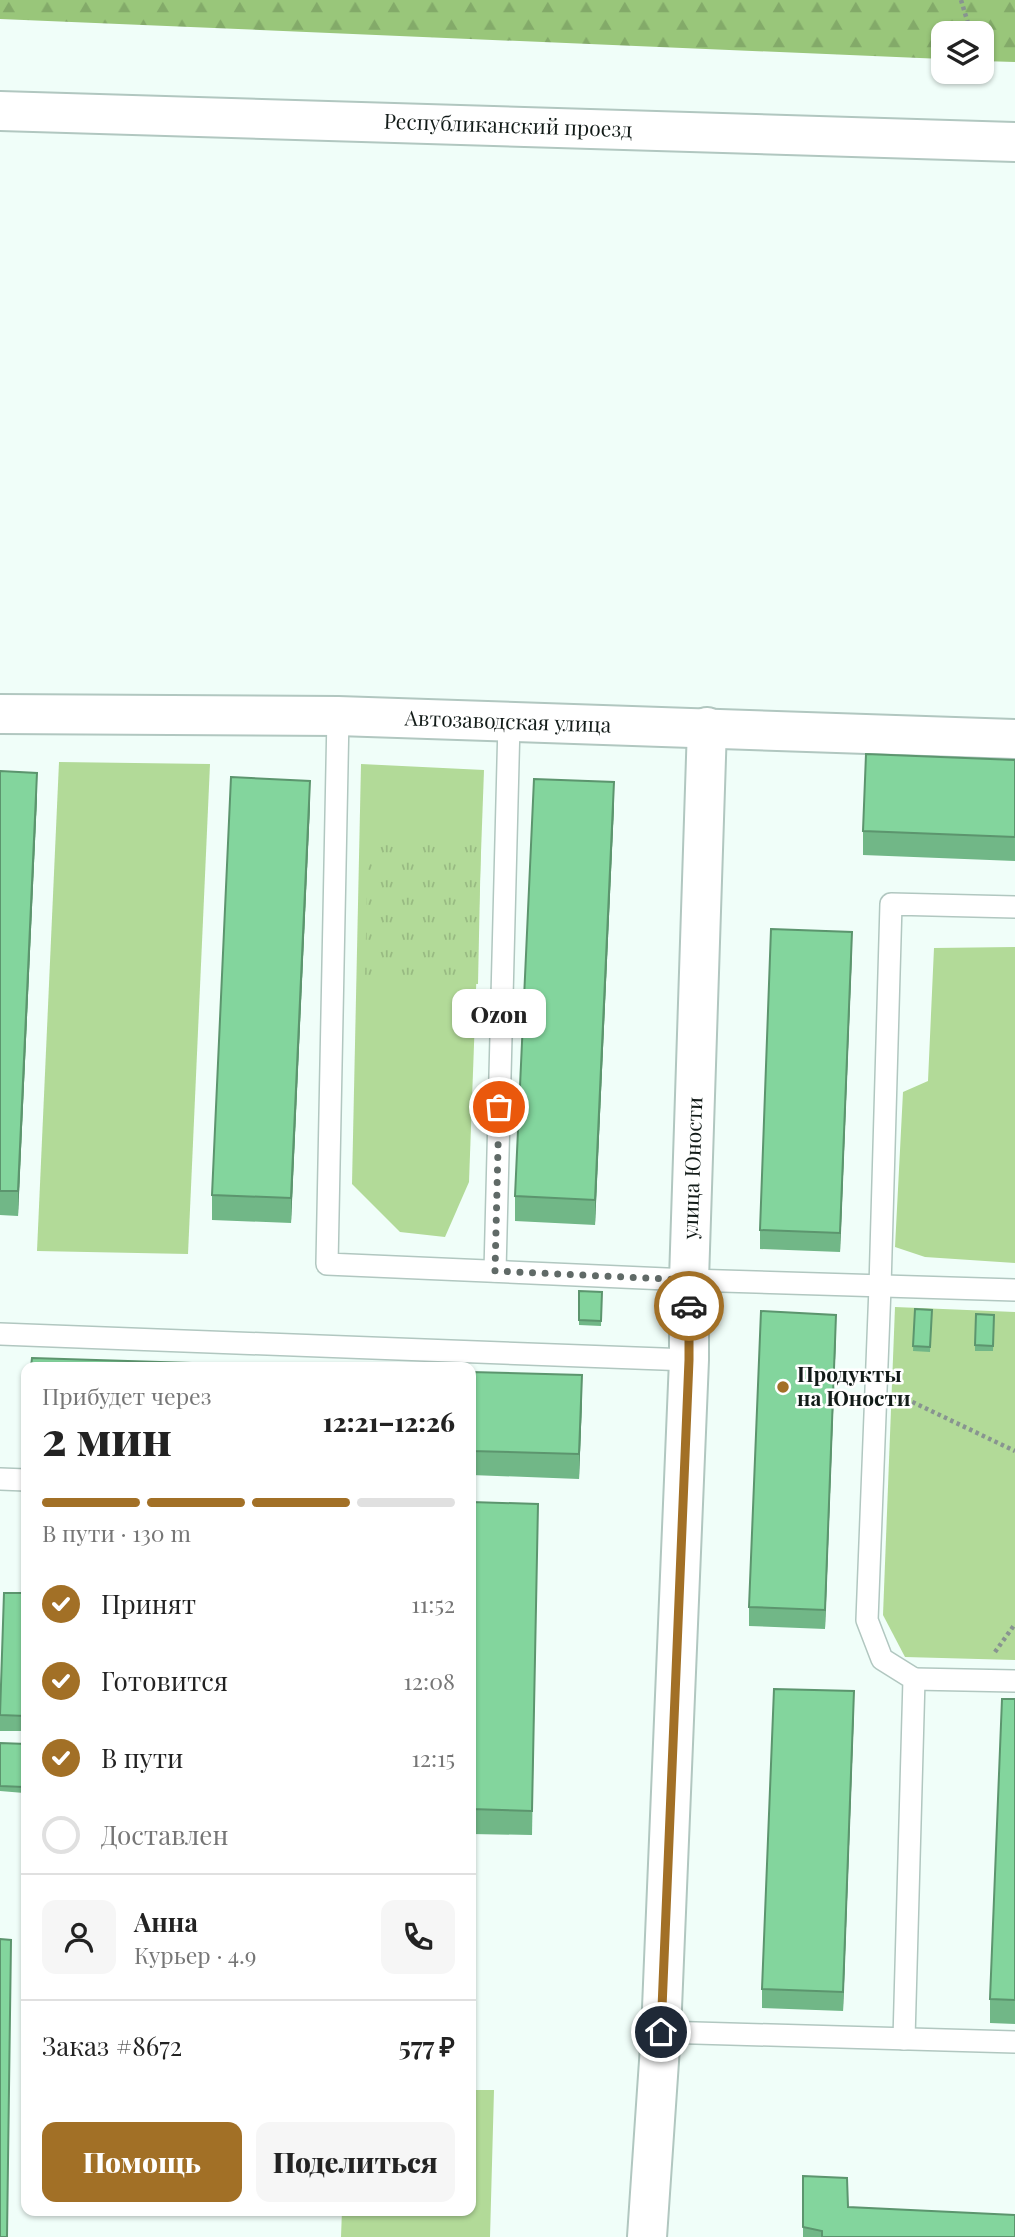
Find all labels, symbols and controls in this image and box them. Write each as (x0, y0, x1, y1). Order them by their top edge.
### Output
map controls (931, 21, 994, 84)
button: layers (931, 21, 994, 84)
street label: Республиканский проезд (383, 106, 633, 142)
street label: Автозаводская улица (403, 702, 612, 738)
callout: Ozon (452, 988, 546, 1037)
text: Ozon (471, 998, 527, 1029)
pin (469, 1077, 529, 1137)
icon: bag (480, 1088, 518, 1126)
street label: улица Юности (674, 1096, 707, 1241)
courier (654, 1271, 724, 1341)
icon: car (670, 1287, 708, 1325)
place label: Продукты на Юности (797, 1359, 911, 1411)
marker: Продукты на Юности (775, 1379, 791, 1395)
text: Прибудет через (42, 1380, 211, 1411)
text: 12:21–12:26 (323, 1404, 455, 1439)
text: 2 мин (42, 1406, 172, 1468)
text: В пути · 130 m (42, 1517, 191, 1548)
icon: check (42, 1585, 80, 1623)
text: Принят (101, 1586, 196, 1621)
text: 11:52 (411, 1588, 455, 1619)
icon: check (42, 1662, 80, 1700)
text: Готовится (101, 1663, 228, 1698)
text: 12:08 (404, 1665, 455, 1696)
icon: check (42, 1739, 80, 1777)
text: В пути (101, 1740, 183, 1775)
text: 12:15 (412, 1742, 455, 1773)
text: Доставлен (101, 1817, 228, 1852)
button: person (42, 1900, 116, 1974)
button: phone (381, 1900, 455, 1974)
text: Анна (134, 1904, 198, 1939)
text: Курьер · 4.9 (134, 1939, 257, 1970)
pin (631, 2002, 691, 2062)
icon: home (642, 2013, 680, 2051)
text: Заказ #8672 (42, 2028, 182, 2063)
text: 577 ₽ (399, 2028, 455, 2063)
button: Помощь (42, 2122, 242, 2202)
button: Поделиться (256, 2122, 455, 2202)

